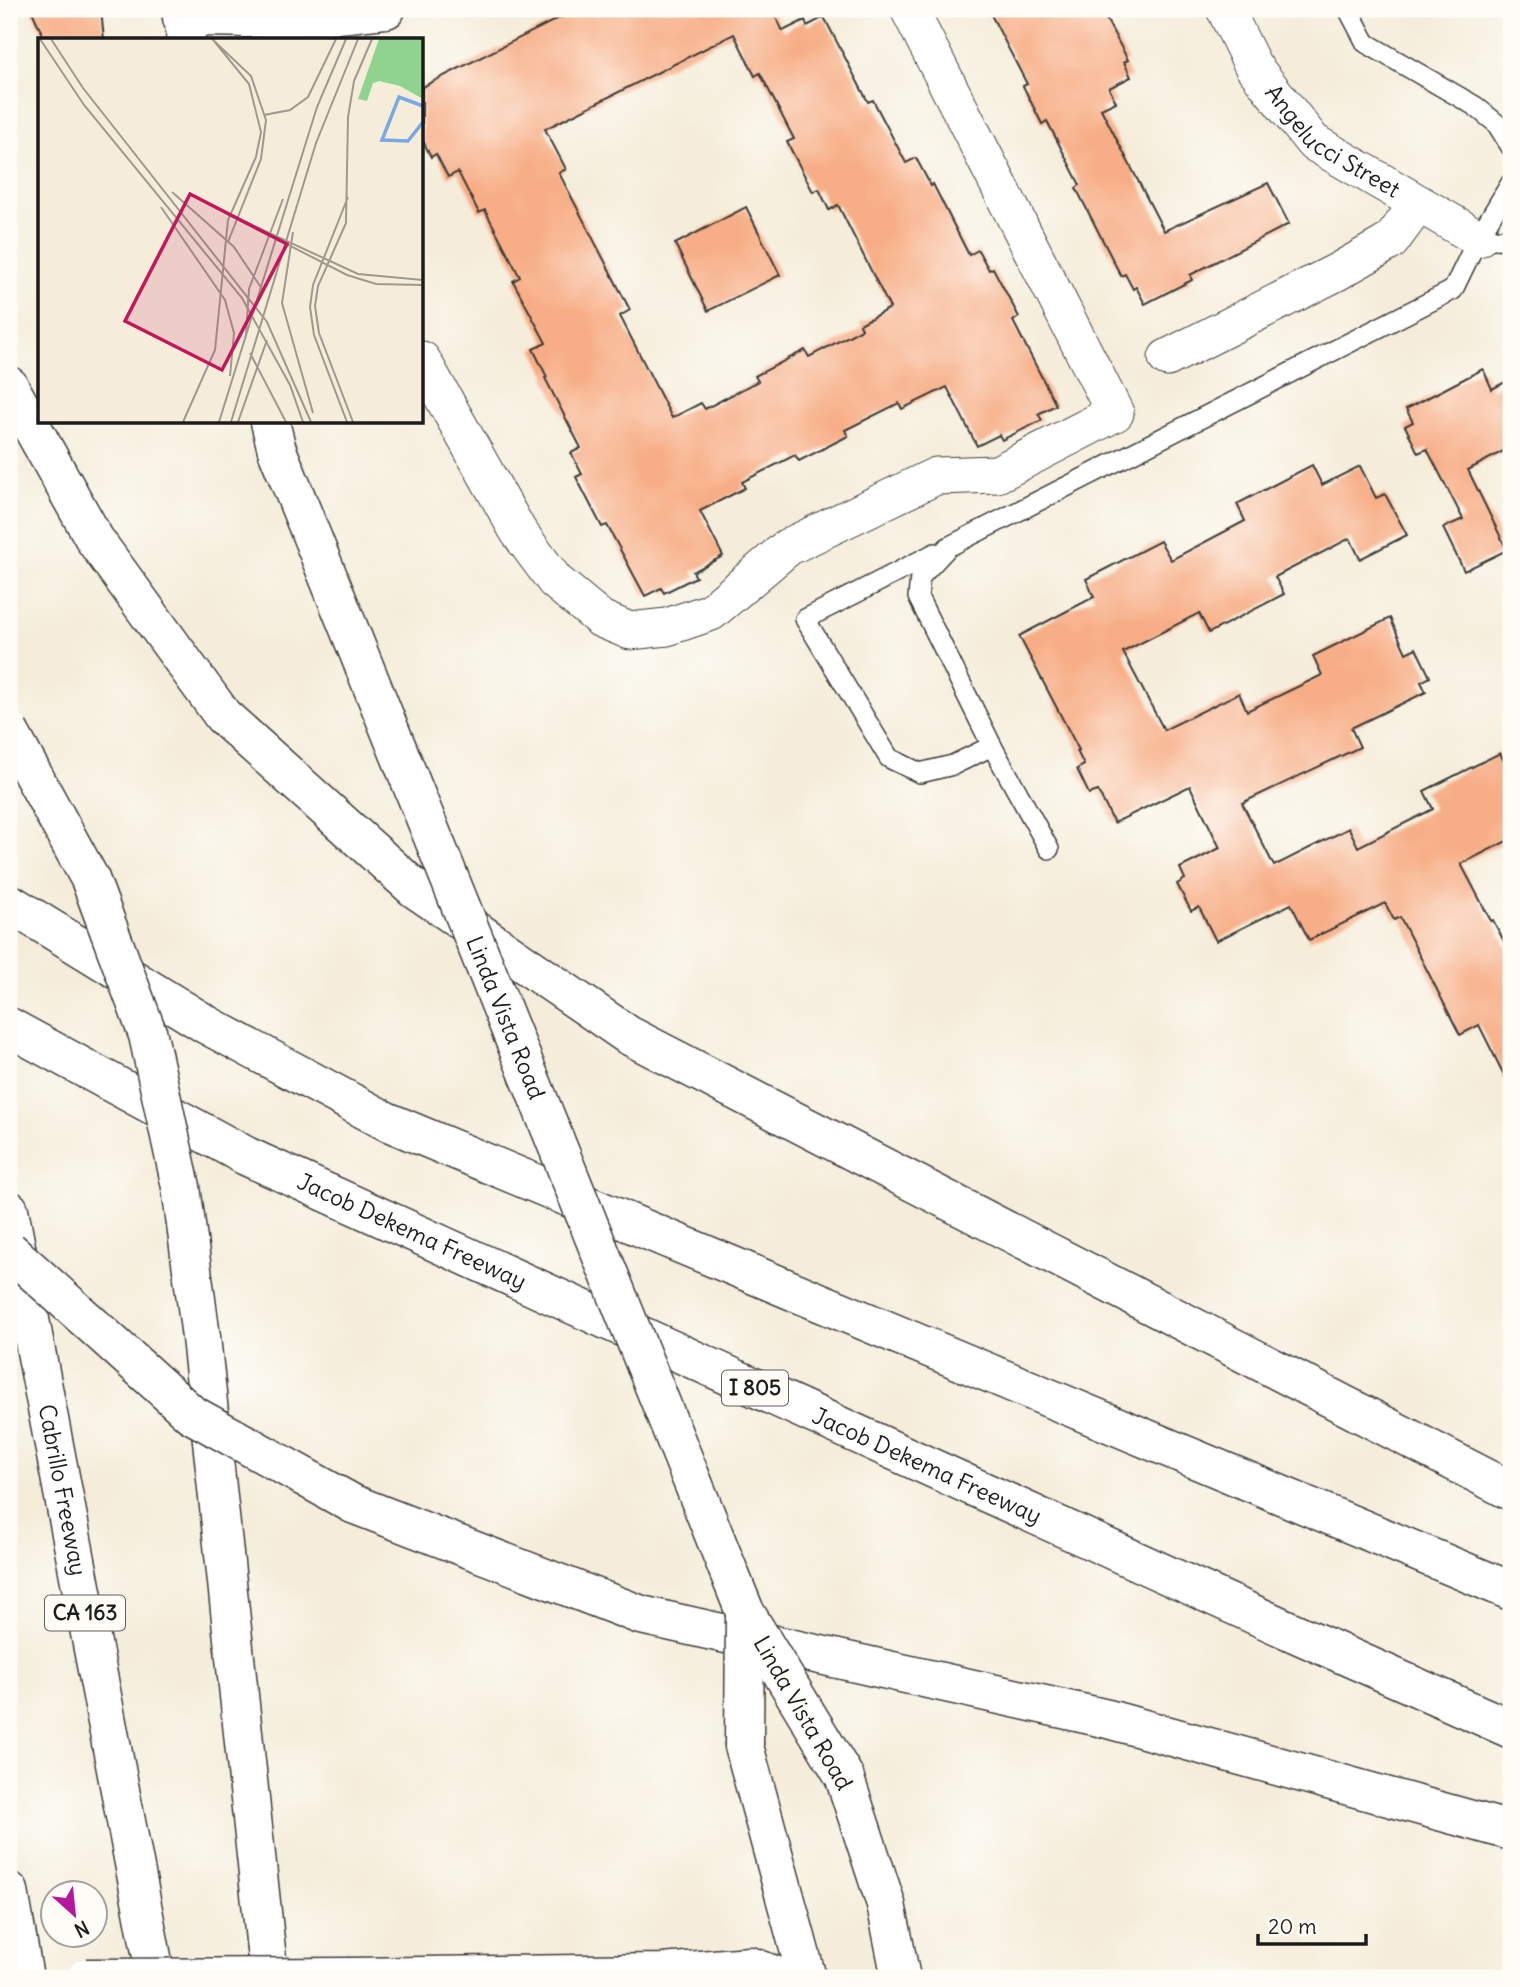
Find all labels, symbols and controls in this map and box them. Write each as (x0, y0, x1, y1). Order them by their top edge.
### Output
inset map (38, 38, 424, 424)
street label: Angelucci Street (1259, 79, 1406, 204)
street label: Linda Vista Road (460, 932, 552, 1103)
street label: Jacob Dekema Freeway (293, 1166, 531, 1296)
road number: I 805 (722, 1370, 788, 1406)
street label: Jacob Dekema Freeway (808, 1401, 1046, 1530)
street label: Cabrillo Freeway (32, 1402, 94, 1578)
road number: CA 163 (45, 1596, 125, 1630)
street label: Linda Vista Road (748, 1630, 859, 1795)
north arrow (38, 1878, 108, 1948)
scale bar (1258, 1903, 1366, 1947)
text: 20 m (1268, 1913, 1317, 1940)
text: N (70, 1915, 93, 1943)

